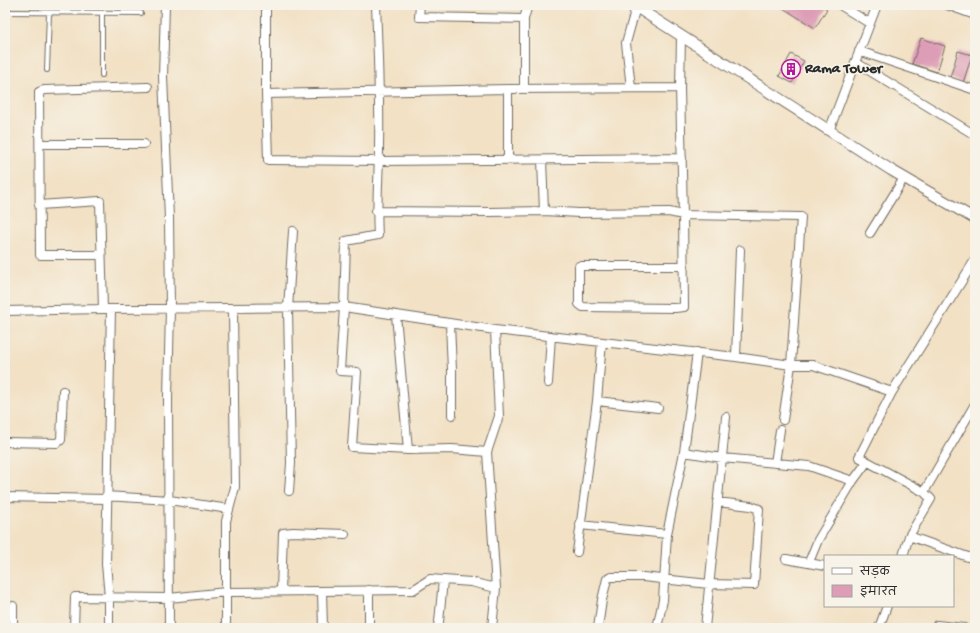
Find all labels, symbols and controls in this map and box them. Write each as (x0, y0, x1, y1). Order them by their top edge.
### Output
building icon: Rama Tower (780, 58, 802, 80)
place label: Rama Tower (804, 60, 884, 78)
legend (824, 555, 954, 607)
text: सड़क (859, 566, 891, 580)
text: इमारत (860, 585, 898, 600)

